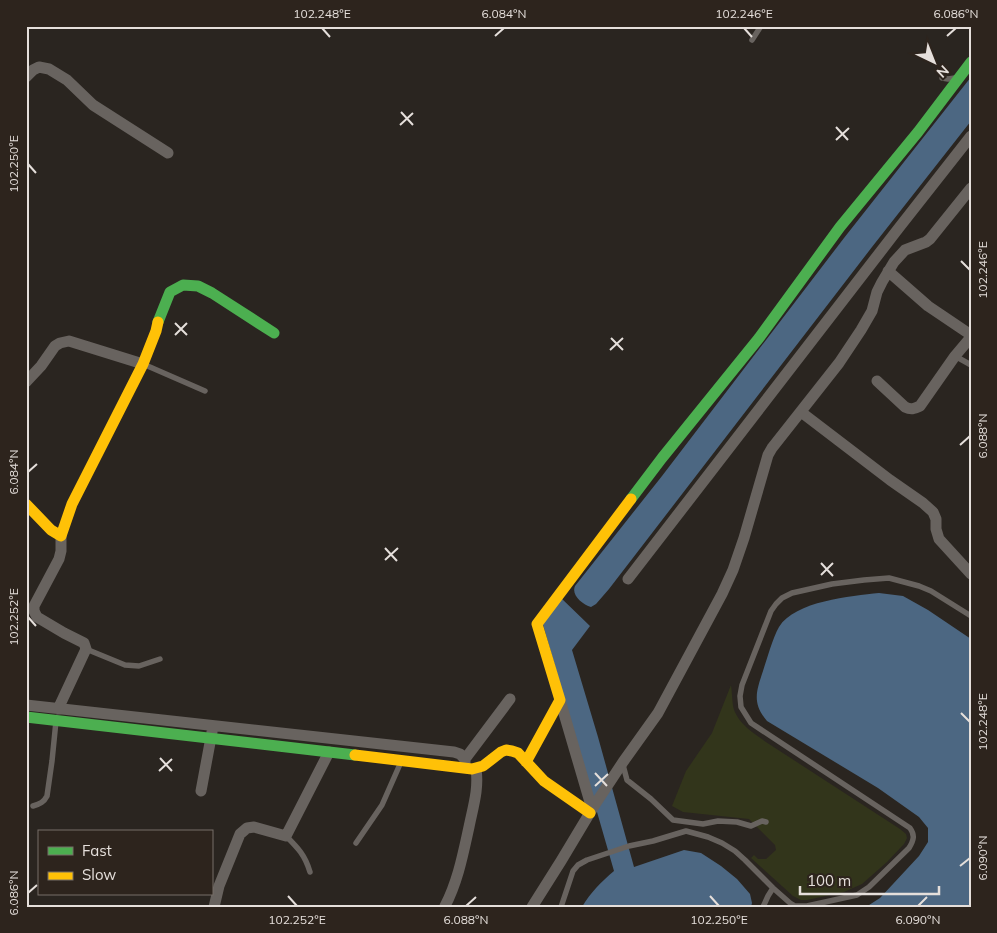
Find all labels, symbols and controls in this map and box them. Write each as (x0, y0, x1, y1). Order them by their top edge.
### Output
text: 102.248°E (293, 6, 351, 21)
text: 6.084°N (482, 6, 526, 21)
text: 102.246°E (715, 6, 773, 21)
text: 6.086°N (934, 6, 978, 21)
north arrow (910, 38, 960, 88)
text: N (933, 61, 953, 82)
text: 102.250°E (6, 135, 21, 193)
text: 102.246°E (975, 241, 990, 299)
text: 6.088°N (975, 414, 990, 458)
text: 6.084°N (6, 450, 21, 494)
text: 102.252°E (6, 588, 21, 646)
text: 102.248°E (975, 693, 990, 751)
legend (38, 830, 212, 896)
text: 6.090°N (975, 836, 990, 880)
text: Fast (82, 841, 112, 860)
scale bar (800, 863, 938, 895)
text: Slow (82, 865, 116, 884)
text: 6.086°N (6, 871, 21, 915)
text: 100 m (807, 871, 851, 890)
text: 102.252°E (268, 912, 326, 927)
text: 6.088°N (444, 912, 488, 927)
text: 102.250°E (690, 912, 748, 927)
text: 6.090°N (896, 912, 940, 927)

